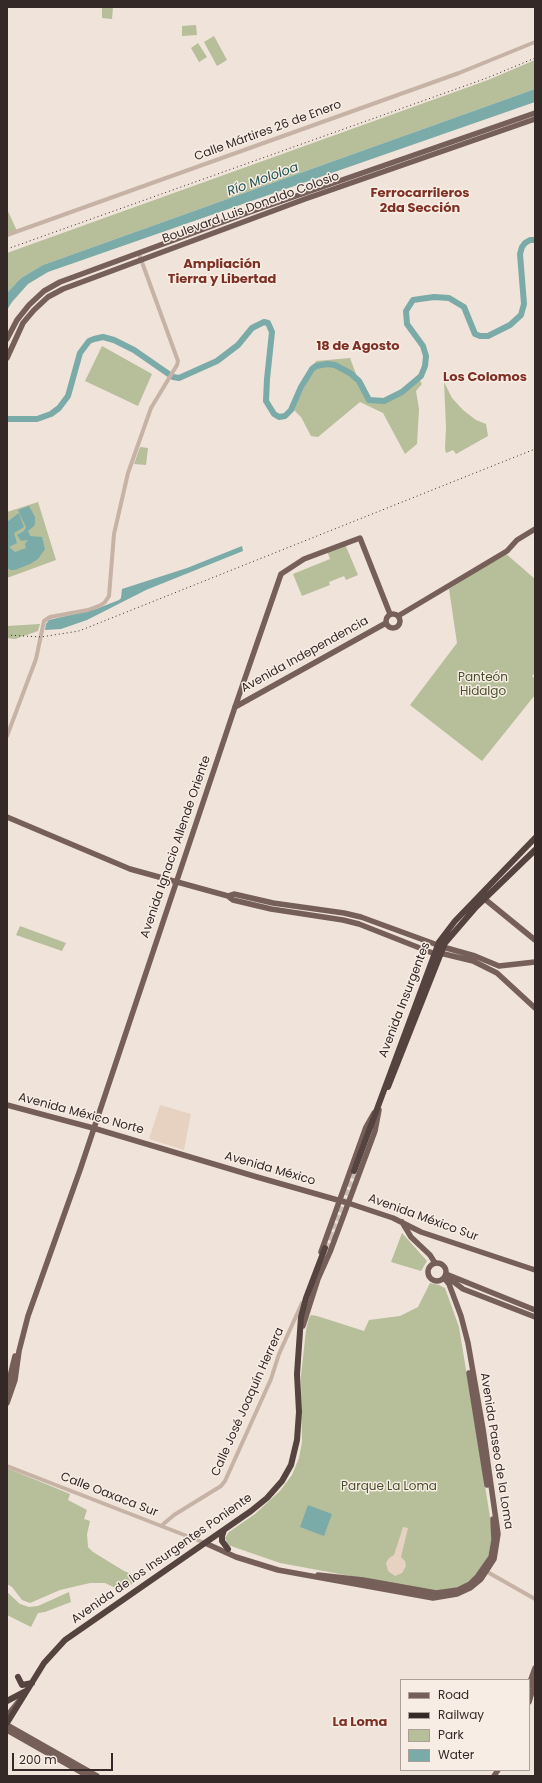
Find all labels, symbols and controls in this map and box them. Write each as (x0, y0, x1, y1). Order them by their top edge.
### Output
street label: Calle Mártires 26 de Enero (192, 98, 344, 164)
water label: Río Mololoa (225, 160, 301, 200)
street label: Boulevard Luis Donaldo Colosio (160, 169, 342, 247)
district label: Ferrocarrileros 2da Sección (370, 186, 470, 217)
district label: Ampliación Tierra y Libertad (168, 257, 276, 288)
district label: 18 de Agosto (316, 339, 400, 355)
district label: Los Colomos (443, 370, 527, 386)
street label: Avenida Independencia (239, 614, 371, 696)
park label: Panteón Hidalgo (458, 671, 508, 699)
street label: Avenida Ignacio Allende Oriente (138, 754, 214, 940)
street label: Avenida Insurgentes (376, 940, 434, 1060)
street label: Avenida México Norte (17, 1090, 145, 1138)
street label: Avenida México (223, 1149, 317, 1189)
street label: Avenida México Sur (366, 1191, 480, 1245)
street label: Calle José Joaquín Herrera (209, 1325, 287, 1479)
street label: Avenida Paseo de la Loma (477, 1372, 515, 1530)
street label: Calle Oaxaca Sur (58, 1470, 160, 1520)
park label: Parque La Loma (341, 1480, 437, 1494)
street label: Avenida de los Insurgentes Poniente (69, 1491, 255, 1627)
legend (400, 1679, 530, 1771)
text: Road (438, 1686, 469, 1703)
text: Railway (438, 1706, 484, 1723)
district label: La Loma (333, 1715, 387, 1731)
text: Park (438, 1726, 464, 1743)
scale bar (14, 1745, 115, 1771)
text: Water (438, 1746, 474, 1763)
text: 200 m (19, 1751, 57, 1768)

